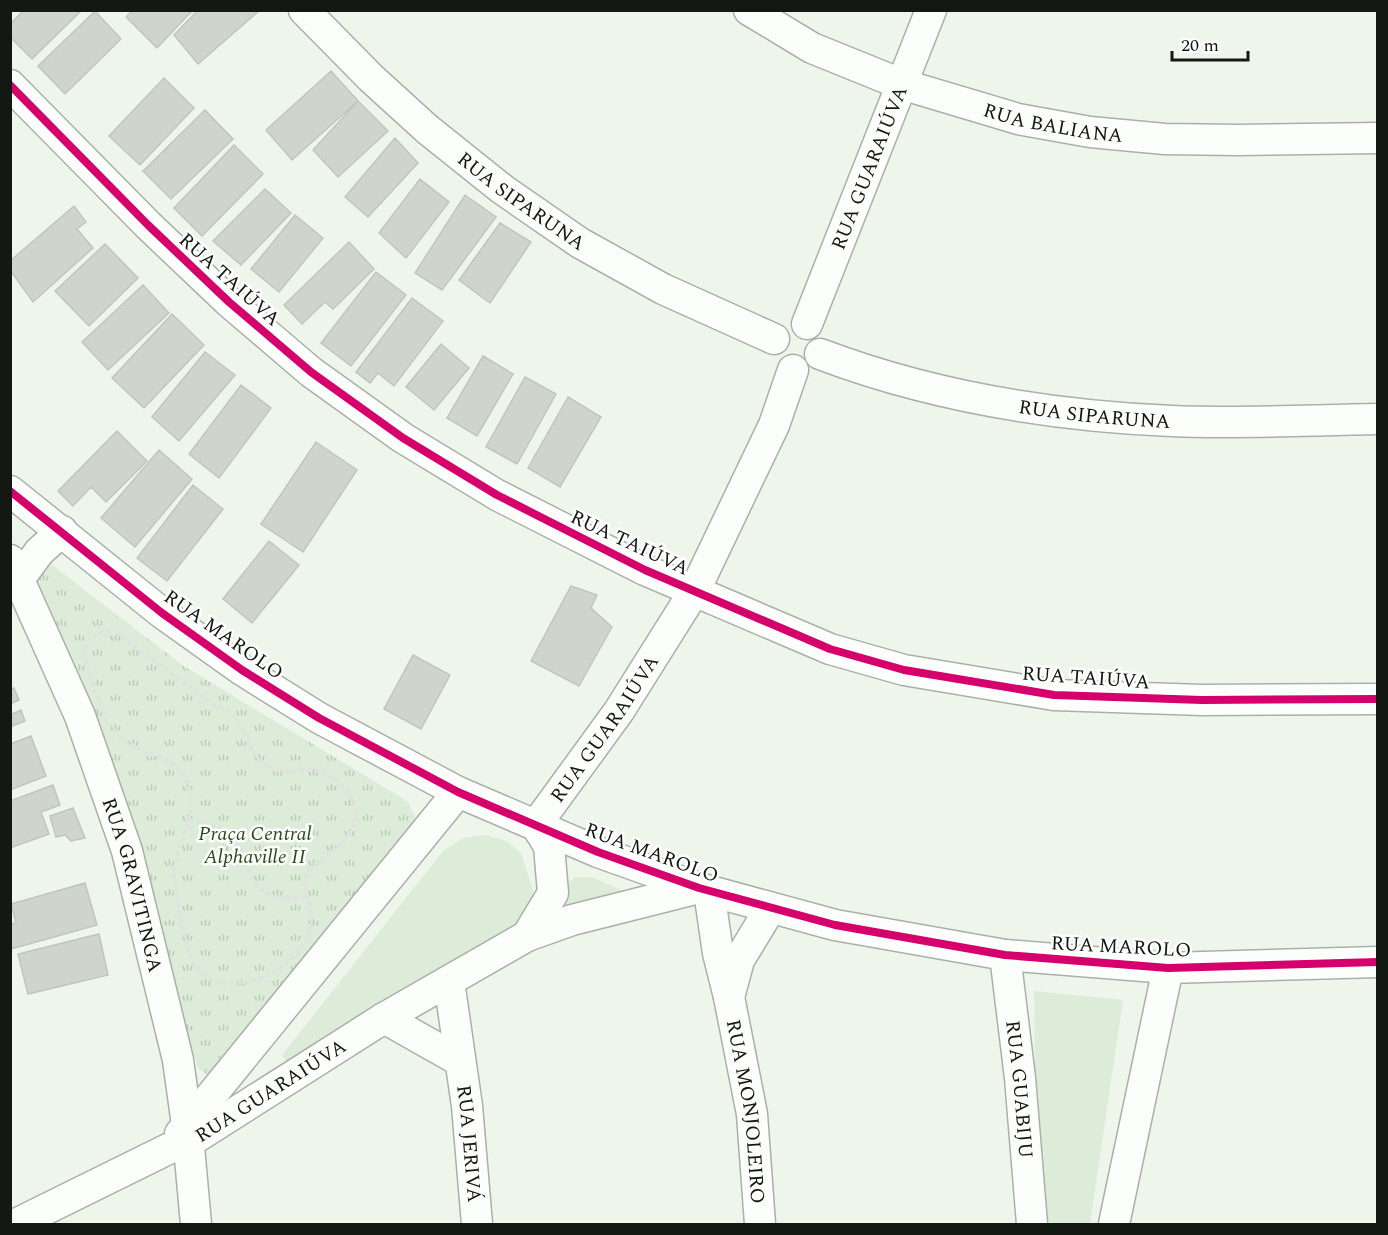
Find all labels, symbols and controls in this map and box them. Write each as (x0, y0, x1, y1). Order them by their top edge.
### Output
scale bar (1172, 24, 1248, 62)
text: 20 m (1181, 32, 1219, 59)
street label: RUA GUARAIÚVA (824, 82, 916, 255)
street label: RUA BALIANA (979, 95, 1124, 151)
street label: RUA SIPARUNA (450, 145, 591, 258)
street label: RUA TAIÚVA (172, 226, 287, 334)
street label: RUA SIPARUNA (1016, 392, 1171, 437)
street label: RUA TAIÚVA (565, 502, 694, 584)
street label: RUA MAROLO (157, 582, 290, 687)
street label: RUA GUARAIÚVA (543, 649, 667, 809)
street label: RUA TAIÚVA (1021, 659, 1151, 697)
street label: RUA GRAVITINGA (93, 794, 170, 975)
street label: RUA MAROLO (580, 815, 723, 891)
park label: Praça Central Alphaville II (198, 819, 312, 872)
street label: RUA MAROLO (1050, 928, 1192, 966)
street label: RUA MONJOLEIRO (718, 1017, 772, 1205)
street label: RUA GUABIJU (997, 1018, 1041, 1160)
street label: RUA GUARAIÚVA (189, 1032, 352, 1151)
street label: RUA JERIVÁ (448, 1083, 489, 1204)

